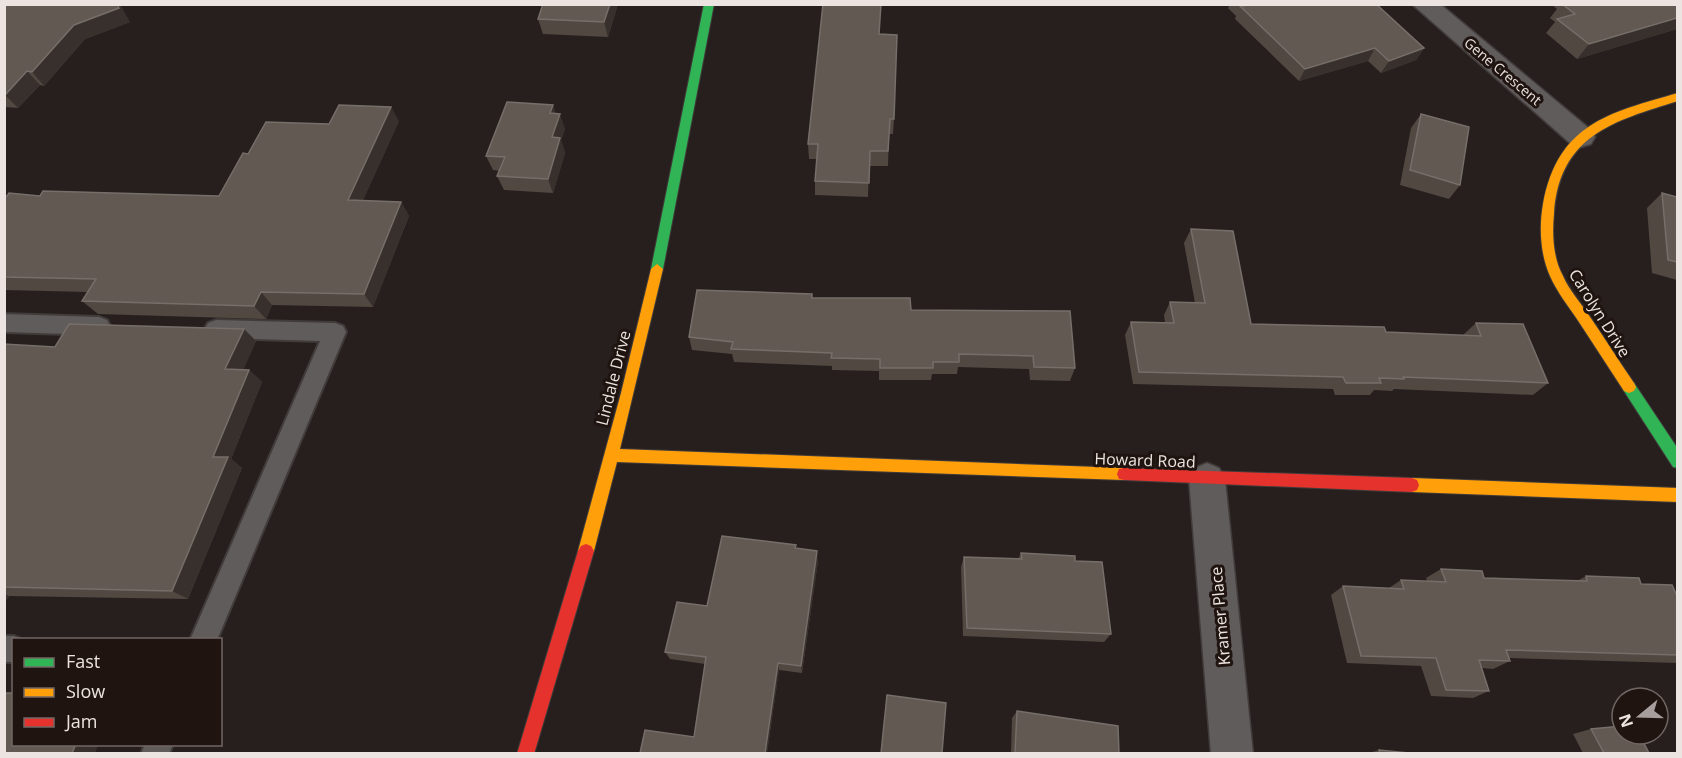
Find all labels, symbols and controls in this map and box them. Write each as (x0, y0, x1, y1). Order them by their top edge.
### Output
street label: Gene Crescent (1460, 33, 1546, 109)
street label: Carolyn Drive (1564, 265, 1636, 361)
street label: Lindale Drive (591, 328, 635, 428)
street label: Howard Road (1094, 447, 1196, 473)
street label: Kramer Place (1205, 566, 1235, 666)
legend (12, 638, 222, 746)
text: Fast (66, 649, 100, 673)
text: Slow (66, 679, 105, 703)
north arrow (1610, 686, 1670, 746)
text: Jam (64, 709, 98, 733)
text: N (1613, 711, 1638, 731)

